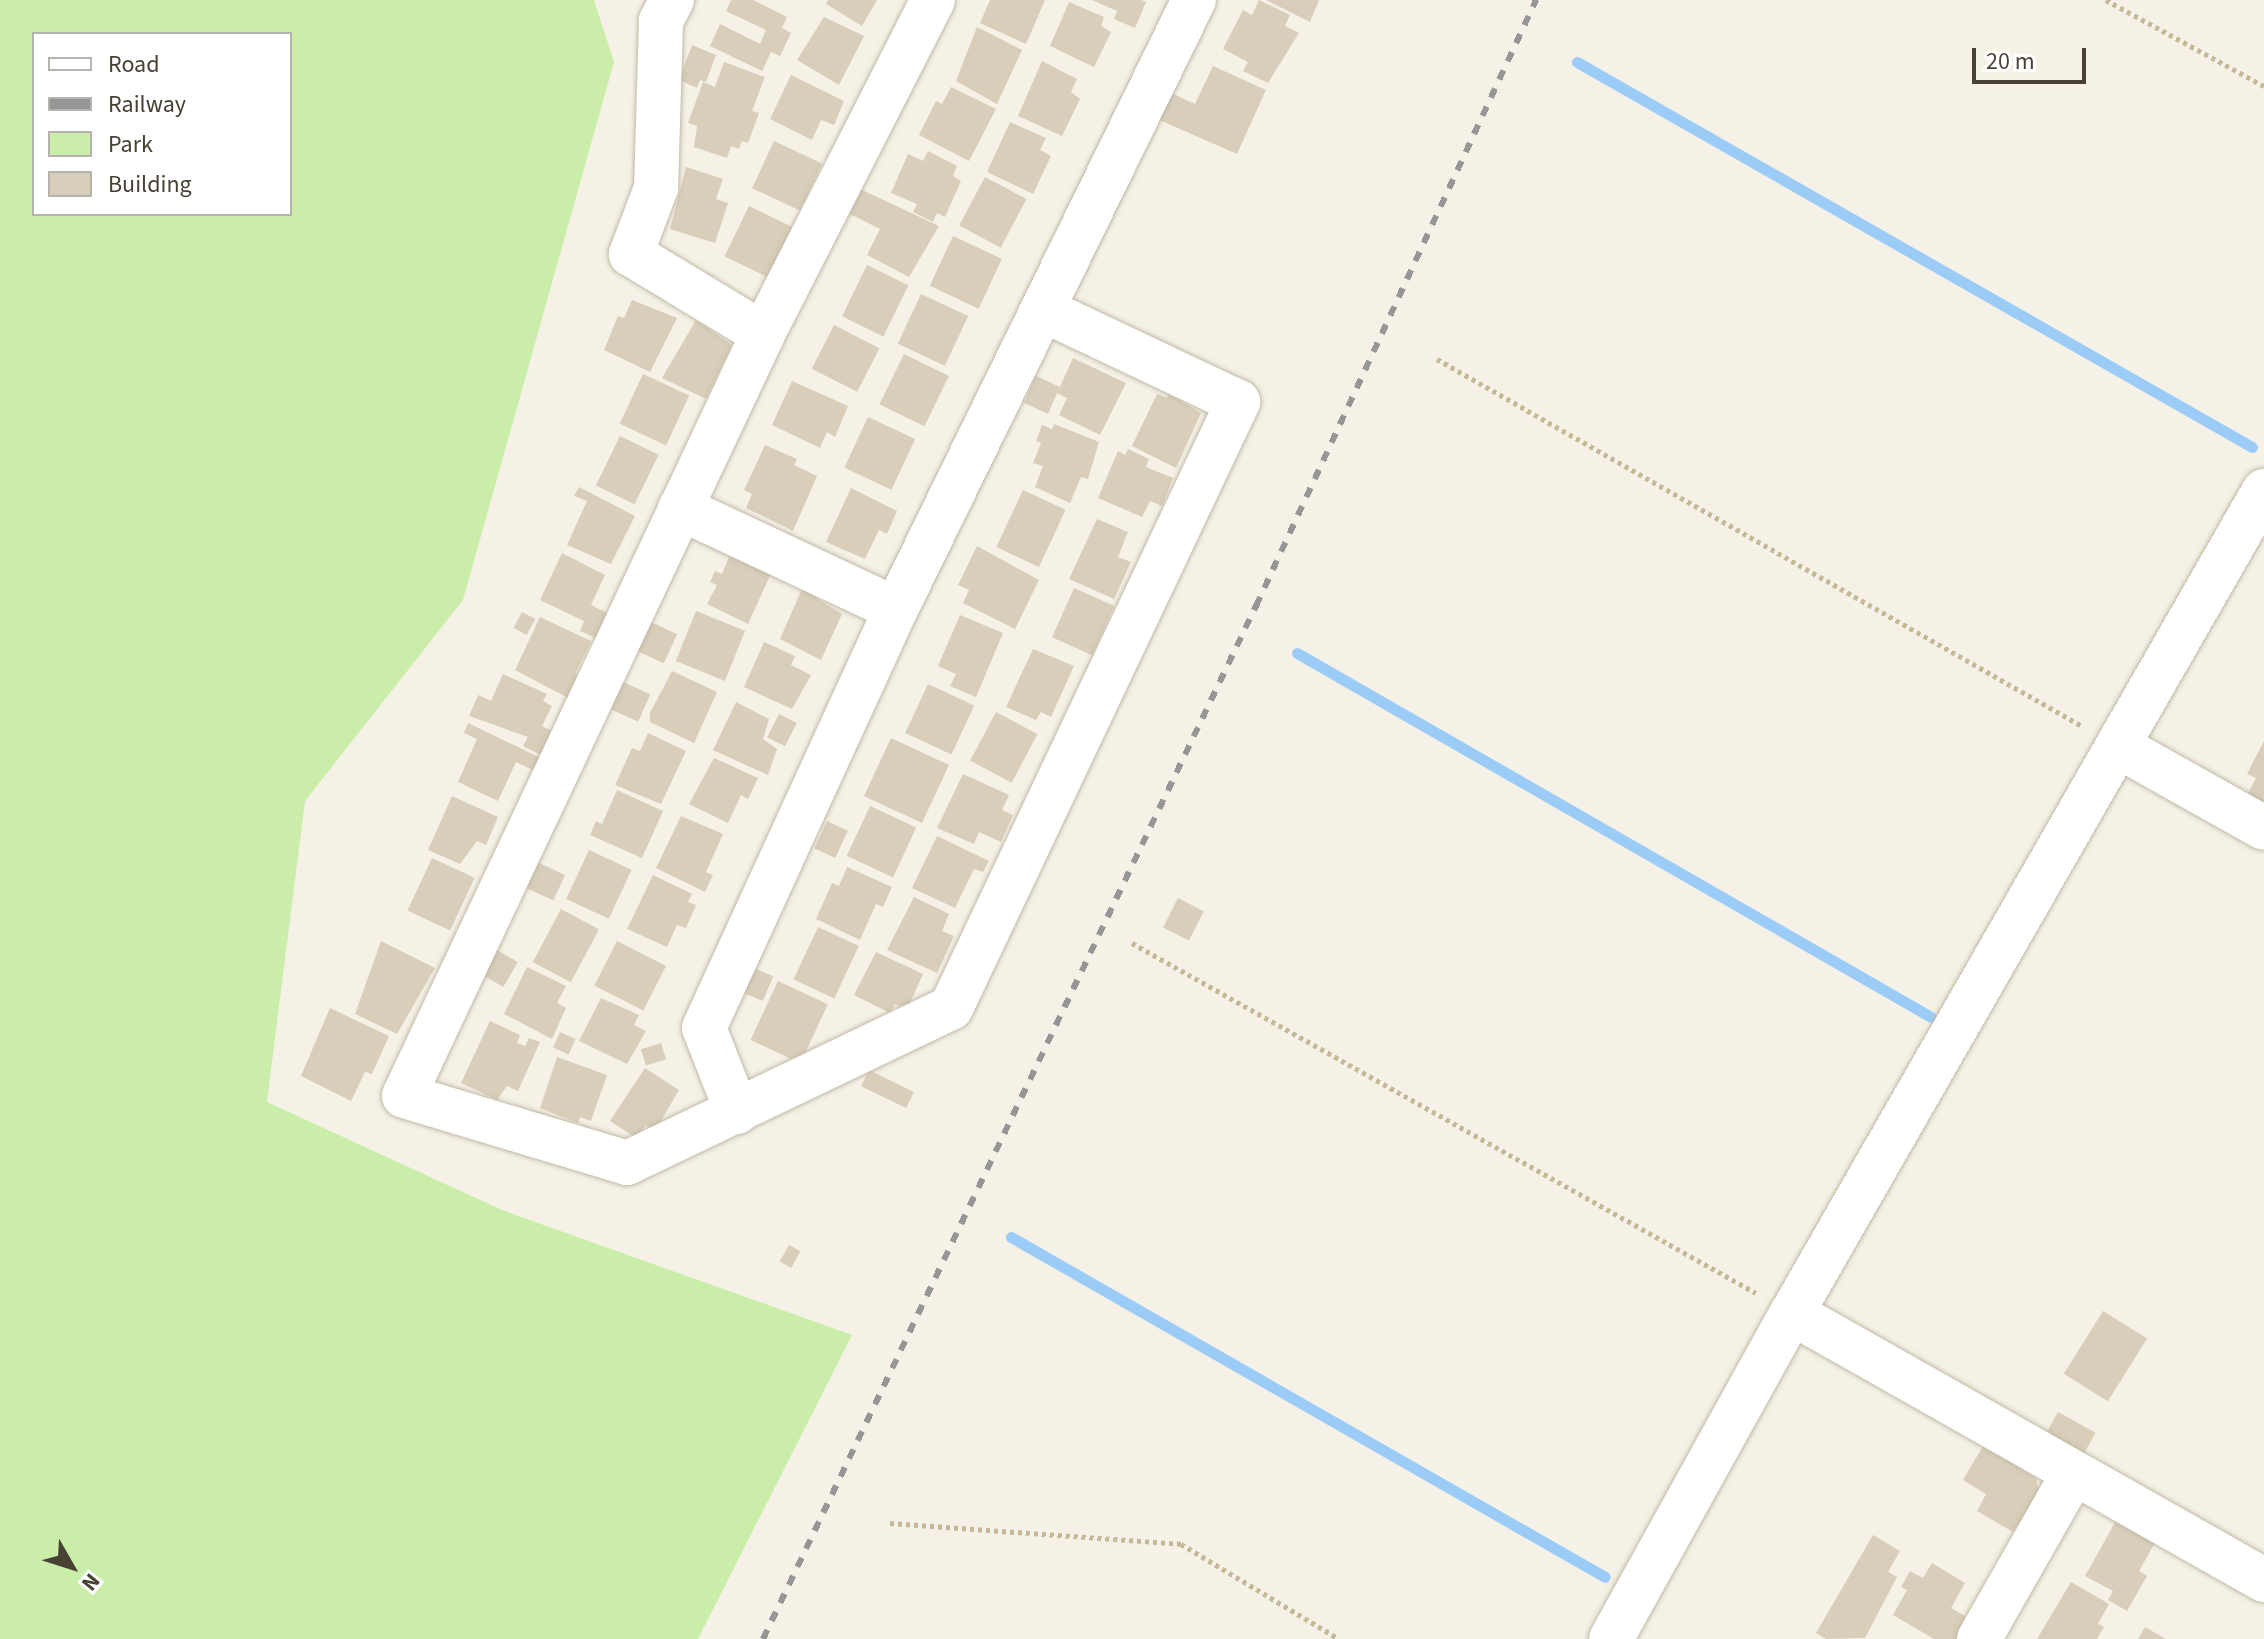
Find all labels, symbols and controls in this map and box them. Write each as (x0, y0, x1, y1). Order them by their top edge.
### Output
legend (32, 32, 292, 216)
scale bar (1976, 32, 2090, 82)
text: 20 m (1986, 44, 2035, 79)
text: Road (108, 47, 160, 82)
text: Railway (108, 87, 186, 122)
text: Park (108, 127, 153, 162)
text: Building (108, 167, 192, 202)
north arrow (32, 1527, 112, 1607)
text: N (74, 1566, 108, 1598)

